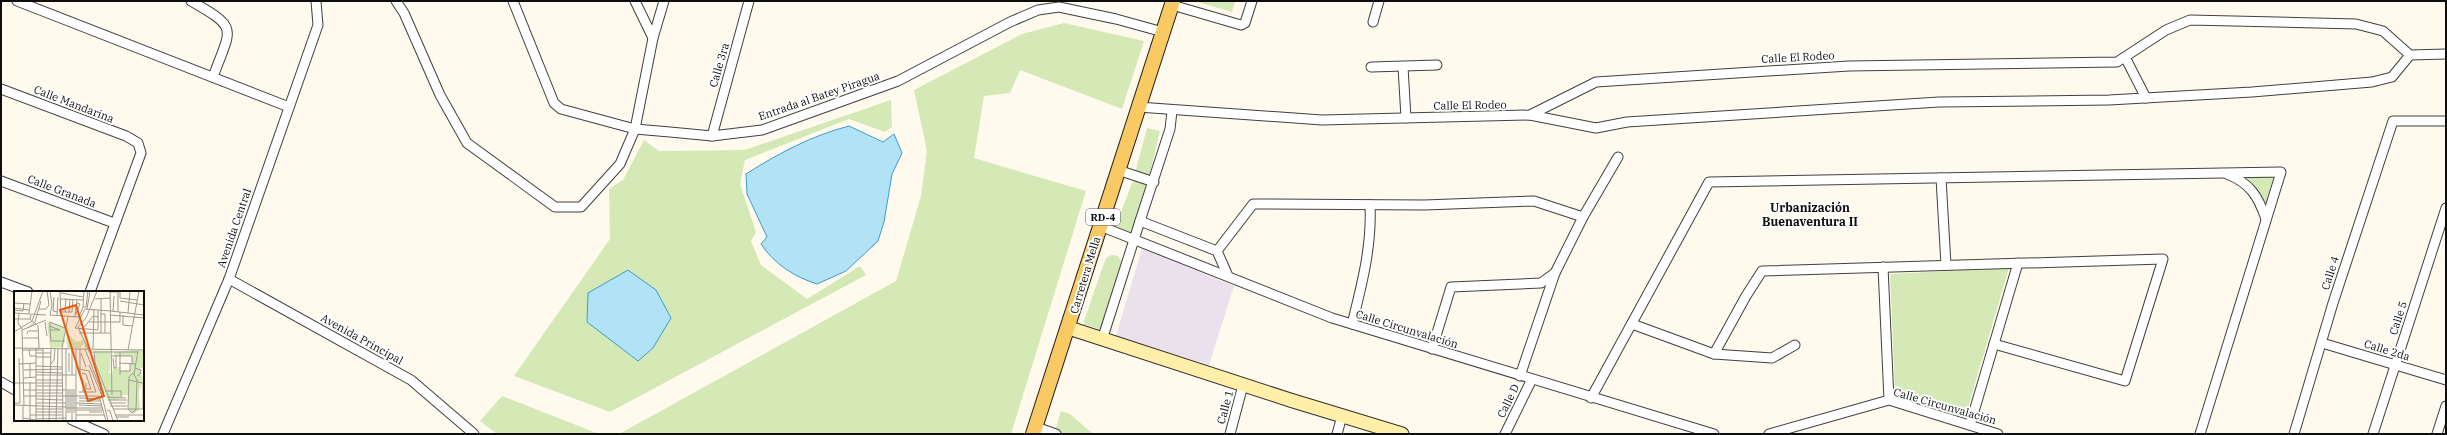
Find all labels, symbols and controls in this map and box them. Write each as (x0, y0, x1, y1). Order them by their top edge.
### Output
street label: Calle 3ra (706, 41, 732, 89)
street label: Calle El Rodeo (1761, 48, 1835, 66)
street label: Entrada al Batey Piragua (757, 69, 881, 123)
street label: Calle Mandarina (32, 82, 116, 126)
street label: Calle El Rodeo (1433, 97, 1507, 113)
street label: Calle Granada (26, 171, 98, 211)
street label: Avenida Central (214, 187, 254, 269)
district label: Urbanización Buenaventura II (1762, 200, 1858, 229)
road number: RD-4 (1086, 209, 1120, 225)
street label: Carretera Mella (1067, 235, 1103, 315)
street label: Calle 4 (2318, 254, 2342, 292)
inset map (14, 291, 144, 421)
street label: Calle 5 (2386, 299, 2410, 337)
street label: Calle Circunvalación (1354, 307, 1460, 351)
street label: Avenida Principal (318, 311, 406, 367)
street label: Calle 2da (2362, 336, 2412, 364)
street label: Calle D (1494, 382, 1522, 420)
street label: Calle Circunvalación (1892, 385, 1998, 427)
street label: Calle 1 (1214, 388, 1236, 426)

